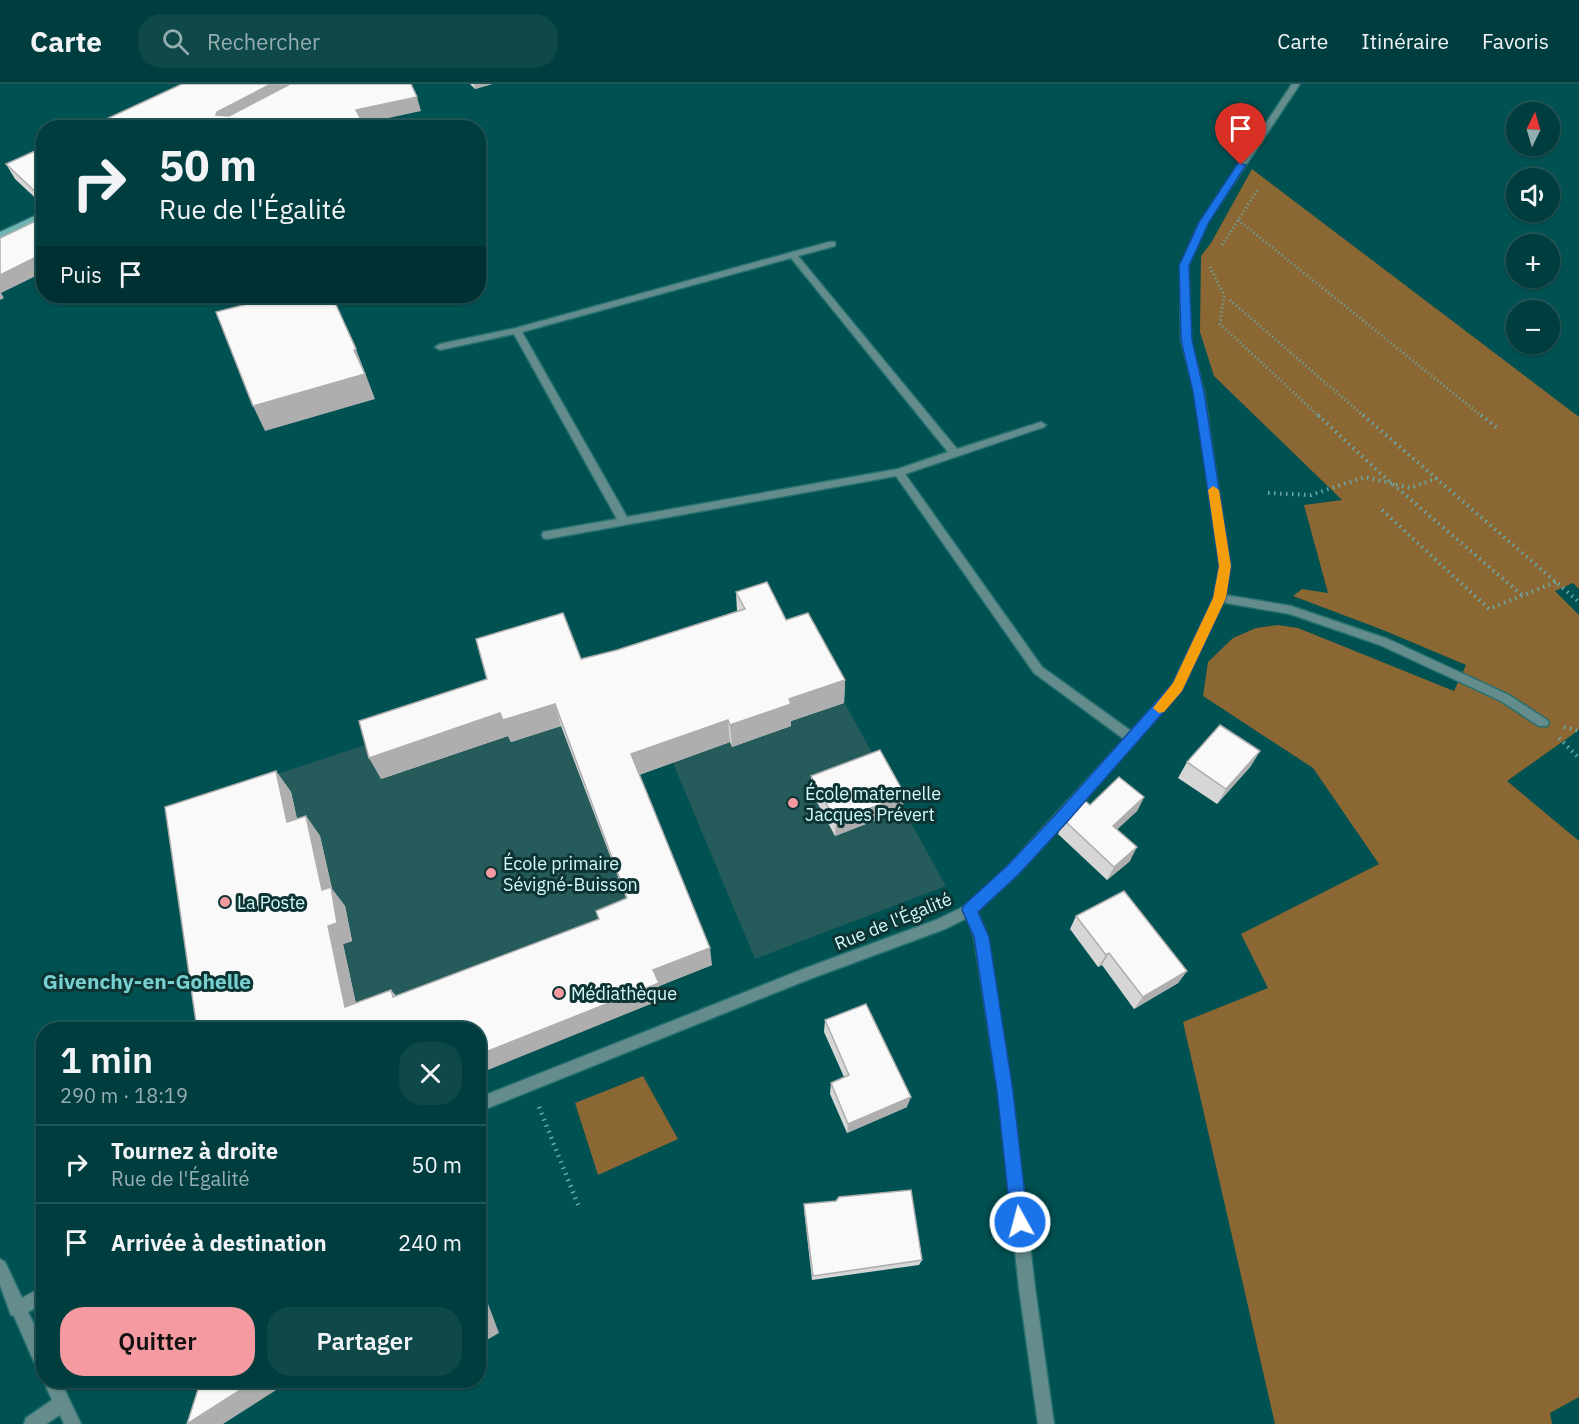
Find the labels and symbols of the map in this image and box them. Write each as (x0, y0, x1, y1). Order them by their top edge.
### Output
north arrow (1506, 102, 1560, 156)
pin (1215, 103, 1266, 165)
place label: École maternelle Jacques Prévert (805, 782, 941, 826)
marker: École maternelle Jacques Prévert (786, 796, 800, 810)
place label: École primaire Sévigné-Buisson (503, 852, 638, 896)
marker: École primaire Sévigné-Buisson (484, 866, 498, 880)
street label: Rue de l'Égalité (831, 887, 955, 955)
place label: La Poste (237, 891, 305, 914)
marker: La Poste (218, 895, 232, 909)
district label: Givenchy-en-Gohelle (43, 967, 251, 995)
place label: Médiathèque (571, 982, 677, 1005)
marker: Médiathèque (552, 986, 566, 1000)
position arrow (988, 1190, 1052, 1254)

